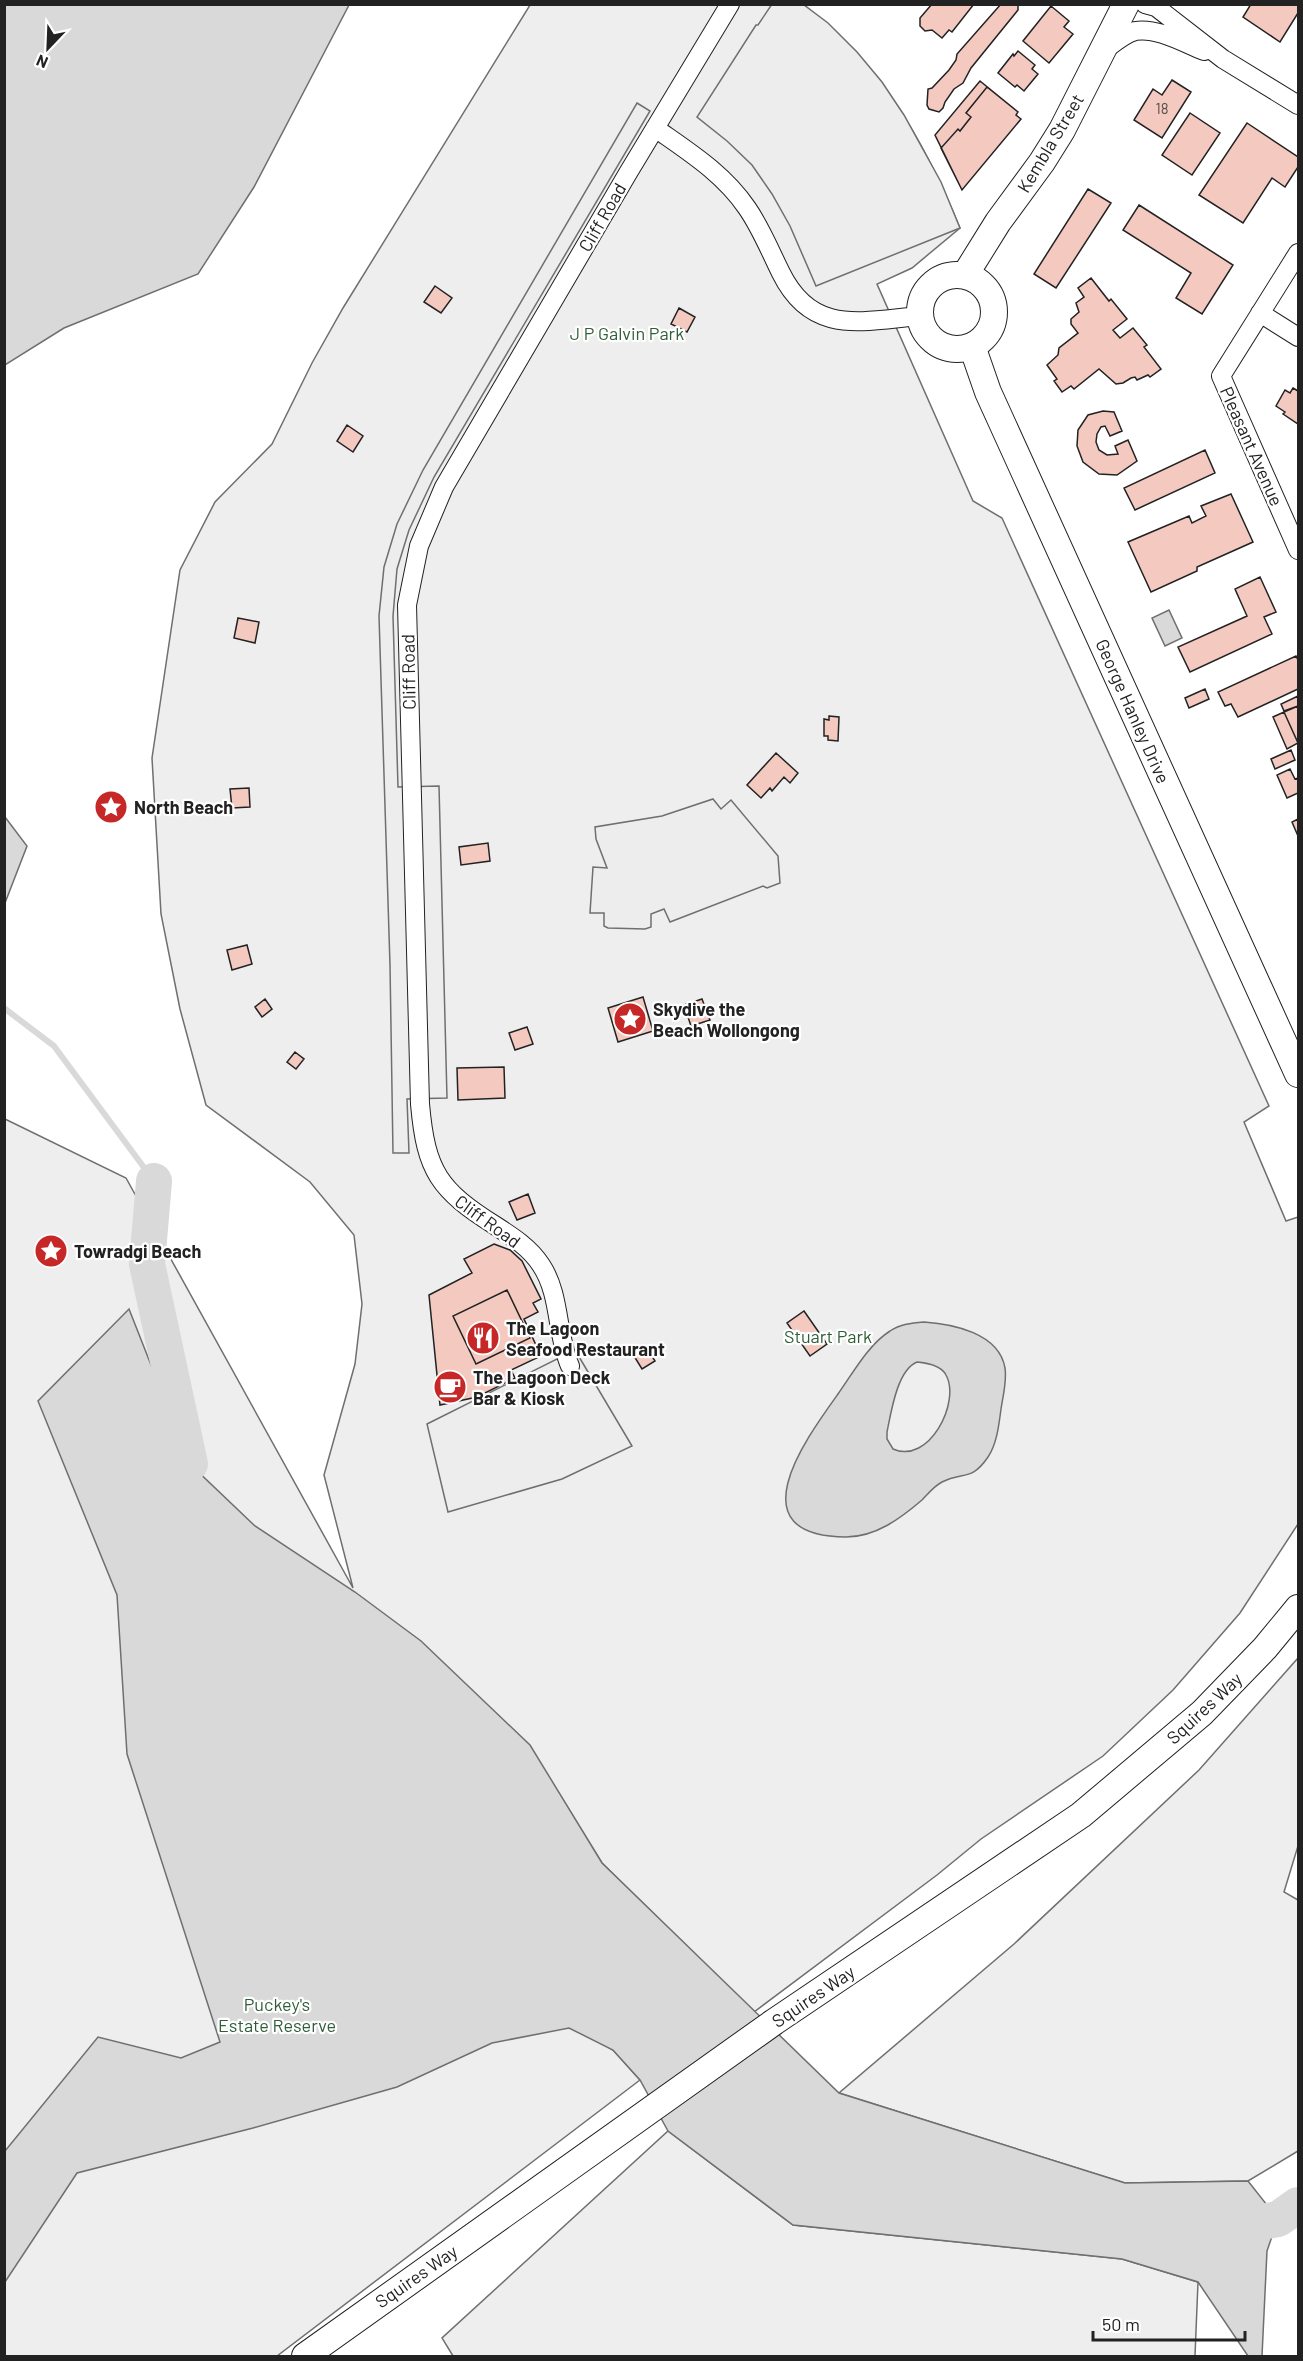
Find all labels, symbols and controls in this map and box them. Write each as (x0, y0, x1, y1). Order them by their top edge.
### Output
north arrow (18, 18, 78, 78)
text: N (33, 51, 51, 73)
street label: Kembla Street (1012, 90, 1088, 196)
house number: 18 (1155, 99, 1169, 117)
street label: Cliff Road (574, 179, 630, 255)
park label: J P Galvin Park (570, 322, 684, 344)
street label: Pleasant Avenue (1216, 383, 1288, 509)
street label: Cliff Road (396, 634, 420, 710)
street label: George Hanley Drive (1091, 635, 1175, 787)
place icon: North Beach (93, 789, 129, 825)
place label: North Beach (134, 796, 233, 818)
place label: Skydive the Beach Wollongong (653, 998, 800, 1041)
place icon: Skydive the Beach Wollongong (612, 1001, 648, 1037)
street label: Cliff Road (451, 1190, 525, 1252)
place icon: Towradgi Beach (33, 1233, 69, 1269)
place label: Towradgi Beach (74, 1240, 201, 1262)
place label: The Lagoon Seafood Restaurant (506, 1317, 665, 1360)
restaurant icon: The Lagoon Seafood Restaurant (465, 1320, 501, 1356)
park label: Stuart Park (784, 1325, 872, 1347)
place label: The Lagoon Deck Bar & Kiosk (473, 1366, 611, 1409)
cafe icon: The Lagoon Deck Bar & Kiosk (432, 1369, 468, 1405)
street label: Squires Way (1162, 1668, 1246, 1748)
street label: Squires Way (767, 1960, 859, 2032)
park label: Puckey's Estate Reserve (218, 1993, 336, 2036)
street label: Squires Way (371, 2240, 461, 2312)
scale bar (1093, 2304, 1244, 2342)
text: 50 m (1102, 2313, 1140, 2335)

